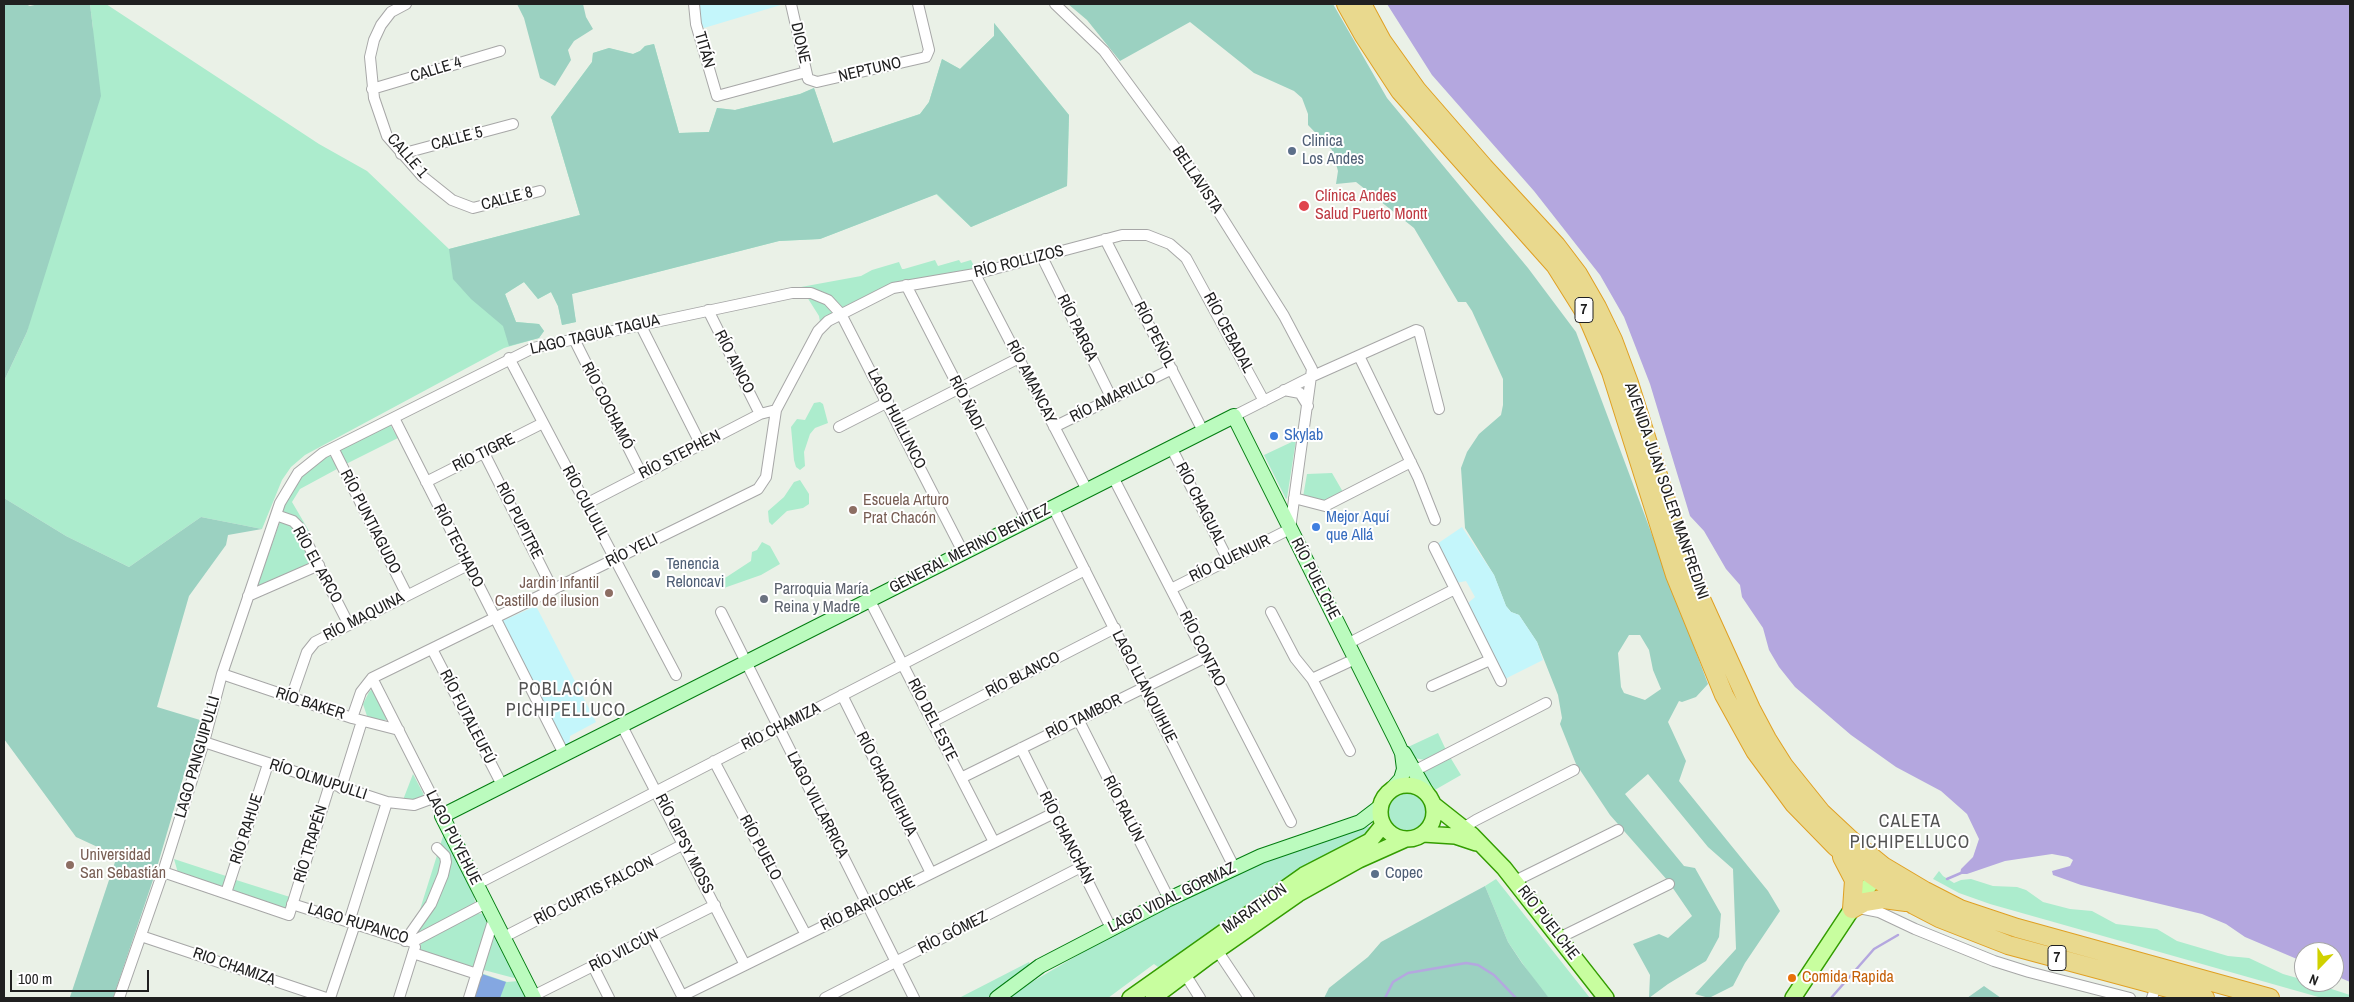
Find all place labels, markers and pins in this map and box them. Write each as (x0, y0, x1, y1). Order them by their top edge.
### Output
place label: Clinica Los Andes (1302, 132, 1364, 170)
marker: Clinica Los Andes (1286, 145, 1298, 157)
place label: Clínica Andes Salud Puerto Montt (1315, 187, 1427, 225)
marker: Clínica Andes Salud Puerto Montt (1297, 199, 1311, 213)
place label: Skylab (1284, 426, 1323, 446)
marker: Skylab (1268, 430, 1280, 442)
place label: Escuela Arturo Prat Chacón (863, 491, 949, 529)
marker: Escuela Arturo Prat Chacón (847, 504, 859, 516)
place label: Mejor Aquí que Allá (1326, 508, 1389, 546)
marker: Mejor Aquí que Allá (1310, 521, 1322, 533)
place label: Tenencia Reloncavi (666, 555, 724, 593)
marker: Tenencia Reloncavi (650, 568, 662, 580)
place label: Jardin Infantil Castillo de ilusion (495, 574, 599, 612)
place label: Parroquia María Reina y Madre (774, 580, 869, 618)
marker: Jardin Infantil Castillo de ilusion (603, 587, 615, 599)
marker: Parroquia María Reina y Madre (758, 593, 770, 605)
place label: Universidad San Sebastián (80, 846, 166, 884)
marker: Universidad San Sebastián (64, 859, 76, 871)
place label: Copec (1385, 864, 1423, 884)
marker: Copec (1369, 868, 1381, 880)
place label: Comida Rapida (1802, 968, 1894, 988)
marker: Comida Rapida (1786, 972, 1798, 984)

